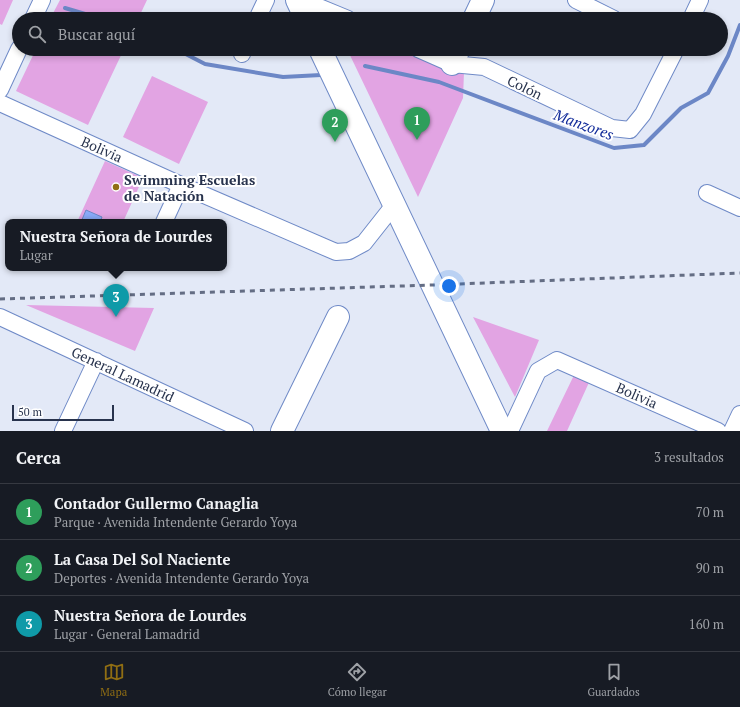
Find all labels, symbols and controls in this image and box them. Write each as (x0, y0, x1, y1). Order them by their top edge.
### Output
search box (12, 12, 728, 56)
icon: search (26, 23, 48, 45)
text: Buscar aquí (58, 24, 135, 44)
street label: Colón (504, 70, 546, 104)
water label: Manzores (550, 104, 617, 144)
pin: 1 (404, 107, 430, 140)
pin: 2 (322, 109, 348, 142)
street label: Bolivia (78, 132, 126, 166)
place label: Swimming Escuelas de Natación (124, 170, 255, 205)
marker: Swimming Escuelas de Natación (111, 182, 121, 192)
popup (5, 219, 227, 271)
text: Nuestra Señora de Lourdes (20, 226, 212, 246)
text: Lugar (20, 246, 53, 264)
your location (439, 276, 459, 296)
pin: 3 (103, 284, 129, 317)
street label: General Lamadrid (69, 342, 178, 406)
street label: Bolivia (613, 378, 661, 412)
scale bar (12, 403, 114, 422)
text: 50 m (18, 405, 42, 419)
text: Cerca (16, 446, 61, 469)
text: 3 resultados (654, 448, 724, 466)
text: Contador Gullermo Canaglia (54, 493, 259, 513)
text: 1 (25, 503, 33, 521)
text: 70 m (696, 503, 724, 521)
text: Parque · Avenida Intendente Gerardo Yoya (54, 513, 297, 531)
text: La Casa Del Sol Naciente (54, 549, 231, 569)
text: 2 (25, 559, 33, 577)
text: 90 m (696, 559, 724, 577)
text: Deportes · Avenida Intendente Gerardo Yoya (54, 569, 309, 587)
text: Nuestra Señora de Lourdes (54, 605, 247, 625)
text: 3 (25, 615, 33, 633)
text: 160 m (689, 615, 724, 633)
text: Lugar · General Lamadrid (54, 625, 200, 643)
tab: Mapa (100, 661, 127, 699)
tab: Cómo llegar (328, 661, 387, 699)
tab: Guardados (587, 661, 640, 699)

